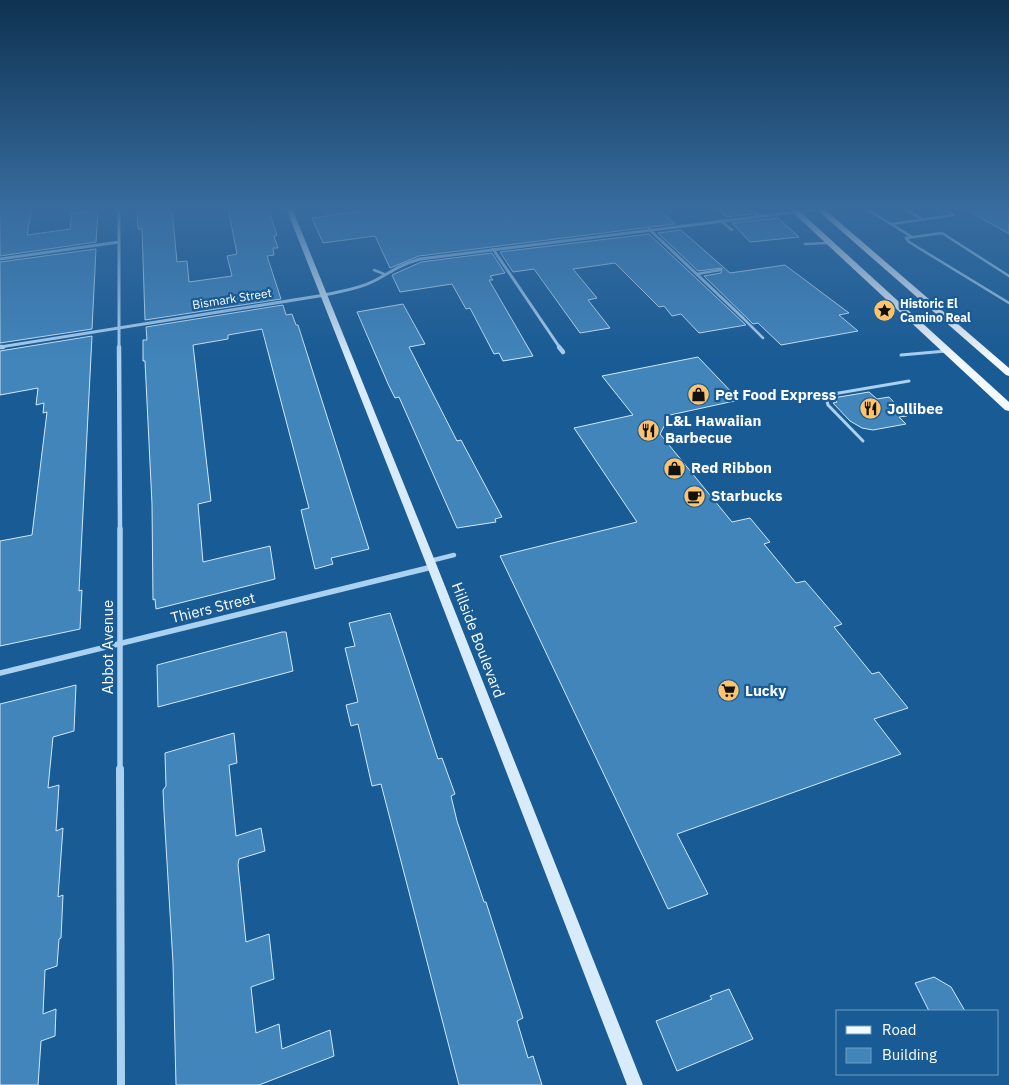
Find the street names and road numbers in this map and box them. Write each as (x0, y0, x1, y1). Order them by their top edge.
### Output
street label: Bismark Street (191, 285, 273, 312)
street label: Hillside Boulevard (448, 579, 509, 700)
street label: Thiers Street (169, 588, 257, 627)
street label: Abbot Avenue (98, 600, 117, 694)

